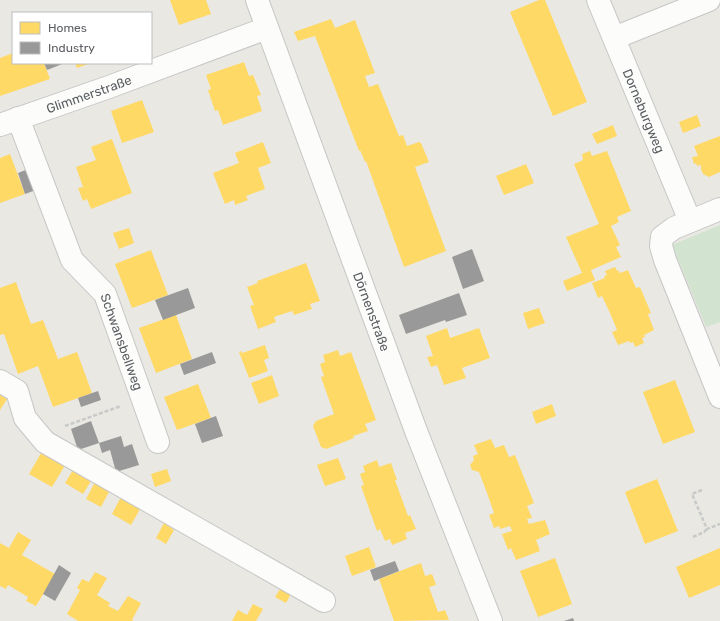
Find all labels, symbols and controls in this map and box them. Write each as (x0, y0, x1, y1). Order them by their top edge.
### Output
legend (12, 12, 152, 64)
text: Homes (48, 21, 87, 35)
text: Industry (48, 41, 95, 55)
street label: Dorneburgweg (620, 66, 668, 156)
street label: Glimmerstraße (44, 72, 133, 116)
street label: Dörnenstraße (350, 270, 393, 353)
street label: Schwansbellweg (98, 291, 146, 392)

